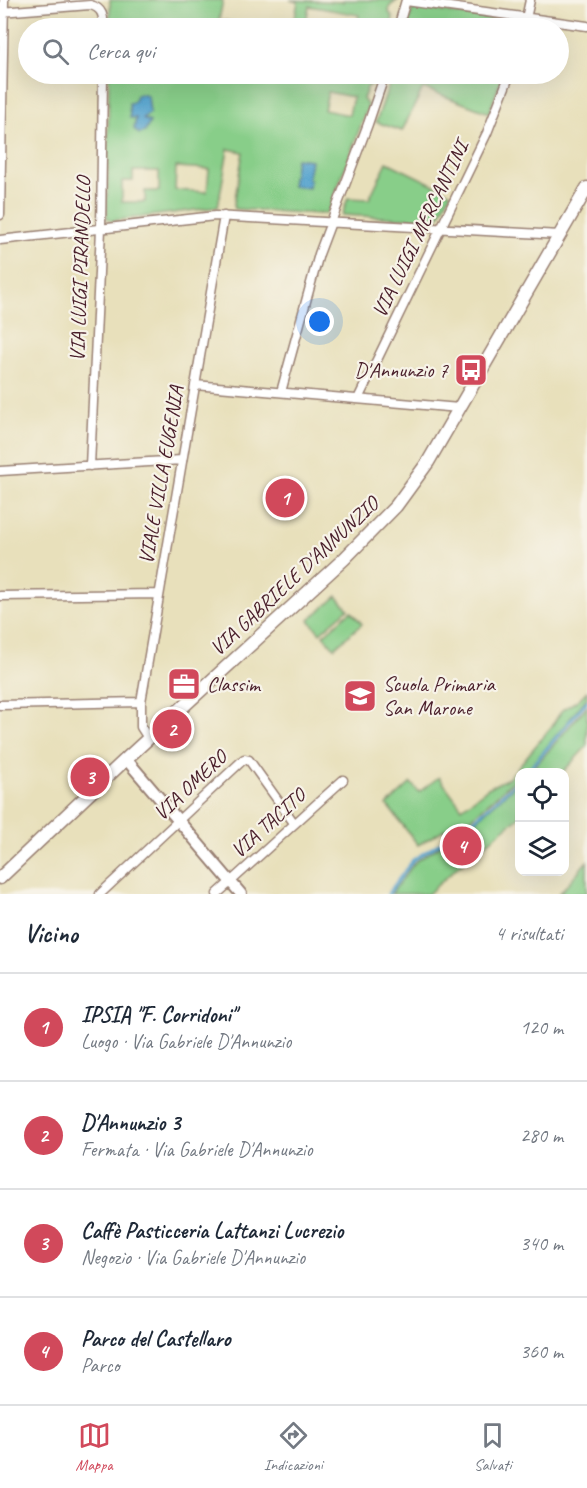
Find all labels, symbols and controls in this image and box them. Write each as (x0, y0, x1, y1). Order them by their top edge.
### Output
search box (18, 18, 569, 84)
icon: search (39, 35, 72, 68)
text: Cerca qui (87, 37, 155, 65)
street label: VIA LUIGI MERCANTINI (366, 132, 476, 321)
street label: VIA LUIGI PIRANDELLO (64, 174, 96, 362)
your location (305, 307, 334, 336)
bus stop icon: D'Annunzio 7 (453, 352, 489, 388)
place label: D'Annunzio 7 (354, 357, 450, 383)
street label: VIALE VILLA EUGENIA (133, 383, 190, 566)
pin: 1 (266, 476, 304, 520)
street label: VIA GABRIELE D'ANNUNZIO (204, 489, 386, 661)
office icon: Classim (166, 666, 202, 702)
place label: Classim (207, 671, 262, 697)
place label: Scuola Primaria San Marone (383, 671, 497, 721)
school or university icon: Scuola Primaria San Marone (342, 678, 378, 714)
pin: 2 (152, 706, 192, 752)
street label: VIA OMERO (148, 743, 234, 826)
pin: 3 (70, 754, 110, 800)
map controls (515, 768, 569, 876)
button: locate (515, 768, 569, 822)
street label: VIA TACITO (225, 781, 313, 863)
button: layers (515, 822, 569, 876)
pin: 4 (442, 824, 482, 868)
text: Vicino (24, 917, 78, 950)
text: 4 risultati (495, 921, 563, 946)
text: IPSIA "F. Corridoni" (81, 1001, 236, 1029)
text: 1 (39, 1015, 48, 1040)
text: 120 m (520, 1015, 563, 1040)
text: Luogo · Via Gabriele D'Annunzio (81, 1029, 291, 1054)
text: D'Annunzio 3 (81, 1109, 180, 1137)
text: 2 (39, 1123, 48, 1148)
text: 280 m (520, 1123, 563, 1148)
text: Fermata · Via Gabriele D'Annunzio (81, 1137, 313, 1162)
text: Caffè Pasticceria Lattanzi Lucrezio (81, 1217, 343, 1245)
text: 3 (39, 1231, 48, 1256)
text: 340 m (520, 1231, 563, 1256)
text: Negozio · Via Gabriele D'Annunzio (81, 1245, 305, 1270)
text: Parco del Castellaro (81, 1325, 230, 1353)
text: 4 (39, 1339, 48, 1364)
text: 360 m (520, 1339, 563, 1364)
text: Parco (81, 1353, 120, 1378)
tab: Mappa (76, 1419, 113, 1475)
tab: Indicazioni (264, 1419, 323, 1475)
tab: Salvati (474, 1419, 511, 1475)

